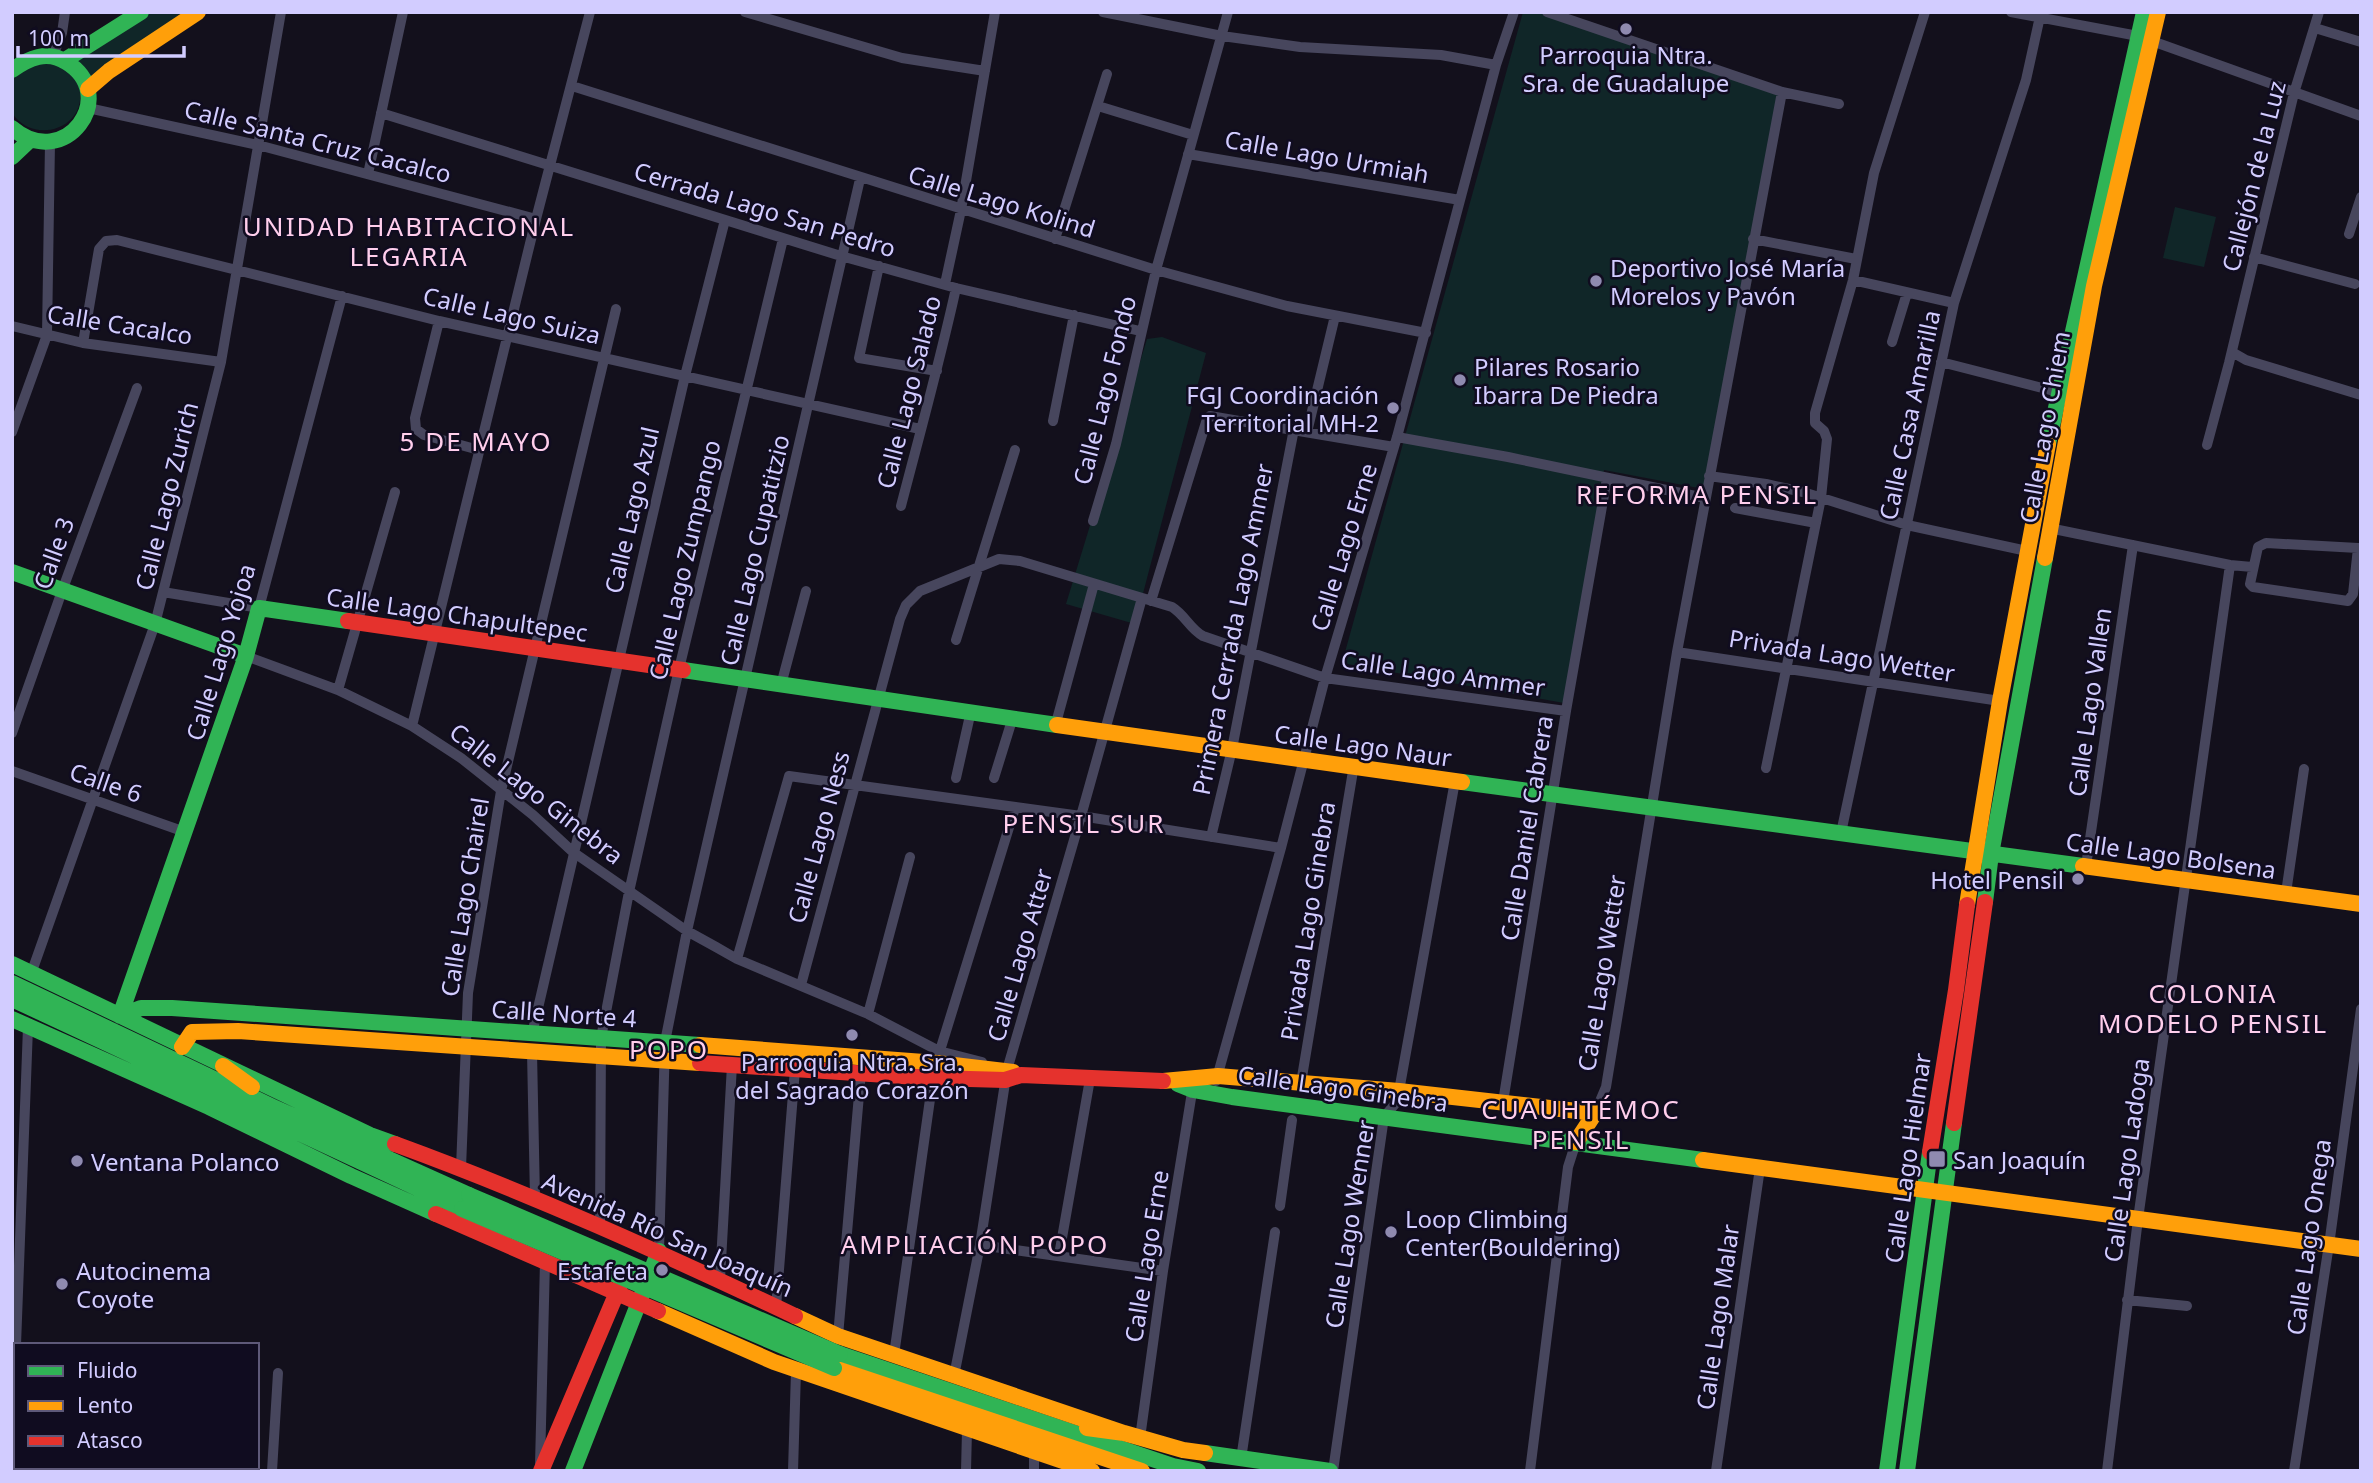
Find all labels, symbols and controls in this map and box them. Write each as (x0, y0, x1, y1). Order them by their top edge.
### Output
scale bar (18, 14, 184, 58)
marker: Parroquia Ntra. Sra. de Guadalupe (1618, 21, 1634, 37)
text: 100 m (28, 24, 89, 52)
place label: Parroquia Ntra. Sra. de Guadalupe (1523, 38, 1729, 99)
street label: Callejón de la Luz (2213, 77, 2293, 275)
street label: Calle Santa Cruz Cacalco (181, 92, 455, 190)
street label: Calle Lago Urmiah (1222, 122, 1432, 190)
street label: Cerrada Lago San Pedro (630, 153, 900, 265)
street label: Calle Lago Kolind (905, 157, 1099, 245)
district label: UNIDAD HABITACIONAL LEGARIA (243, 208, 575, 274)
place label: Deportivo José María Morelos y Pavón (1610, 251, 1845, 312)
marker: Deportivo José María Morelos y Pavón (1588, 273, 1604, 289)
street label: Calle Lago Suiza (420, 279, 604, 351)
street label: Calle Lago Salado (868, 292, 948, 492)
street label: Calle Lago Fondo (1065, 292, 1143, 488)
street label: Calle Cacalco (45, 296, 195, 352)
street label: Calle Casa Amarilla (1871, 307, 1947, 523)
street label: Calle Lago Chiem (2011, 328, 2077, 526)
place label: Pilares Rosario Ibarra De Piedra (1474, 350, 1659, 411)
marker: Pilares Rosario Ibarra De Piedra (1452, 372, 1468, 388)
place label: FGJ Coordinación Territorial MH-2 (1186, 378, 1379, 439)
street label: Calle Lago Zurich (127, 398, 205, 594)
marker: FGJ Coordinación Territorial MH-2 (1385, 400, 1401, 416)
district label: 5 DE MAYO (400, 423, 552, 459)
street label: Calle Lago Azul (596, 423, 666, 597)
street label: Calle Lago Cupatitzio (711, 431, 797, 669)
street label: Calle Lago Zumpango (640, 437, 728, 683)
street label: Calle Lago Erne (1302, 459, 1384, 635)
street label: Primera Cerrada Lago Ammer (1184, 460, 1280, 798)
district label: REFORMA PENSIL (1576, 476, 1818, 512)
street label: Calle 3 (25, 512, 81, 594)
street label: Calle Lago Yojoa (177, 559, 263, 745)
street label: Calle Lago Chapultepec (324, 579, 590, 649)
street label: Calle Lago Vallen (2059, 605, 2119, 799)
street label: Privada Lago Wetter (1727, 621, 1957, 689)
street label: Calle Lago Ammer (1339, 642, 1547, 704)
street label: Calle Daniel Cabrera (1492, 713, 1560, 943)
street label: Calle Lago Ginebra (443, 715, 631, 871)
street label: Calle Lago Naur (1272, 716, 1454, 774)
street label: Calle Lago Ness (779, 747, 857, 927)
street label: Calle 6 (65, 754, 147, 810)
street label: Calle Lago Chairel (432, 795, 496, 999)
street label: Privada Lago Ginebra (1272, 799, 1342, 1043)
district label: PENSIL SUR (1003, 805, 1165, 841)
street label: Calle Lago Bolsena (2064, 824, 2278, 886)
place label: Hotel Pensil (1930, 863, 2064, 896)
street label: Calle Lago Atter (979, 865, 1059, 1045)
marker: Hotel Pensil (2070, 871, 2086, 887)
street label: Calle Lago Wetter (1569, 872, 1633, 1074)
district label: COLONIA MODELO PENSIL (2098, 975, 2328, 1041)
street label: Calle Norte 4 (490, 991, 638, 1035)
marker: Parroquia Ntra. Sra. del Sagrado Corazón (844, 1027, 860, 1043)
district label: POPO (629, 1031, 709, 1067)
place label: Parroquia Ntra. Sra. del Sagrado Corazón (735, 1045, 969, 1106)
street label: Calle Lago Hielmar (1876, 1051, 1938, 1265)
street label: Calle Lago Ladoga (2095, 1056, 2157, 1264)
street label: Calle Lago Ginebra (1236, 1057, 1450, 1119)
district label: CUAUHTÉMOC PENSIL (1481, 1091, 1681, 1157)
street label: Calle Lago Wenner (1316, 1117, 1382, 1331)
street label: Calle Lago Onega (2278, 1137, 2338, 1337)
place label: San Joaquín (1953, 1143, 2086, 1176)
place label: Ventana Polanco (91, 1145, 280, 1178)
marker: San Joaquín (1927, 1149, 1947, 1169)
marker: Ventana Polanco (69, 1153, 85, 1169)
street label: Avenida Río San Joaquín (537, 1164, 799, 1304)
street label: Calle Lago Erne (1116, 1167, 1176, 1345)
place label: Loop Climbing Center(Bouldering) (1405, 1202, 1620, 1263)
street label: Calle Lago Malar (1688, 1222, 1746, 1412)
marker: Loop Climbing Center(Bouldering) (1383, 1224, 1399, 1240)
district label: AMPLIACIÓN POPO (841, 1226, 1109, 1262)
place label: Autocinema Coyote (76, 1254, 211, 1315)
place label: Estafeta (557, 1254, 648, 1287)
marker: Estafeta (654, 1262, 670, 1278)
marker: Autocinema Coyote (54, 1276, 70, 1292)
legend (14, 1343, 259, 1469)
text: Fluido (77, 1356, 137, 1384)
text: Lento (77, 1391, 133, 1419)
text: Atasco (77, 1426, 143, 1454)

